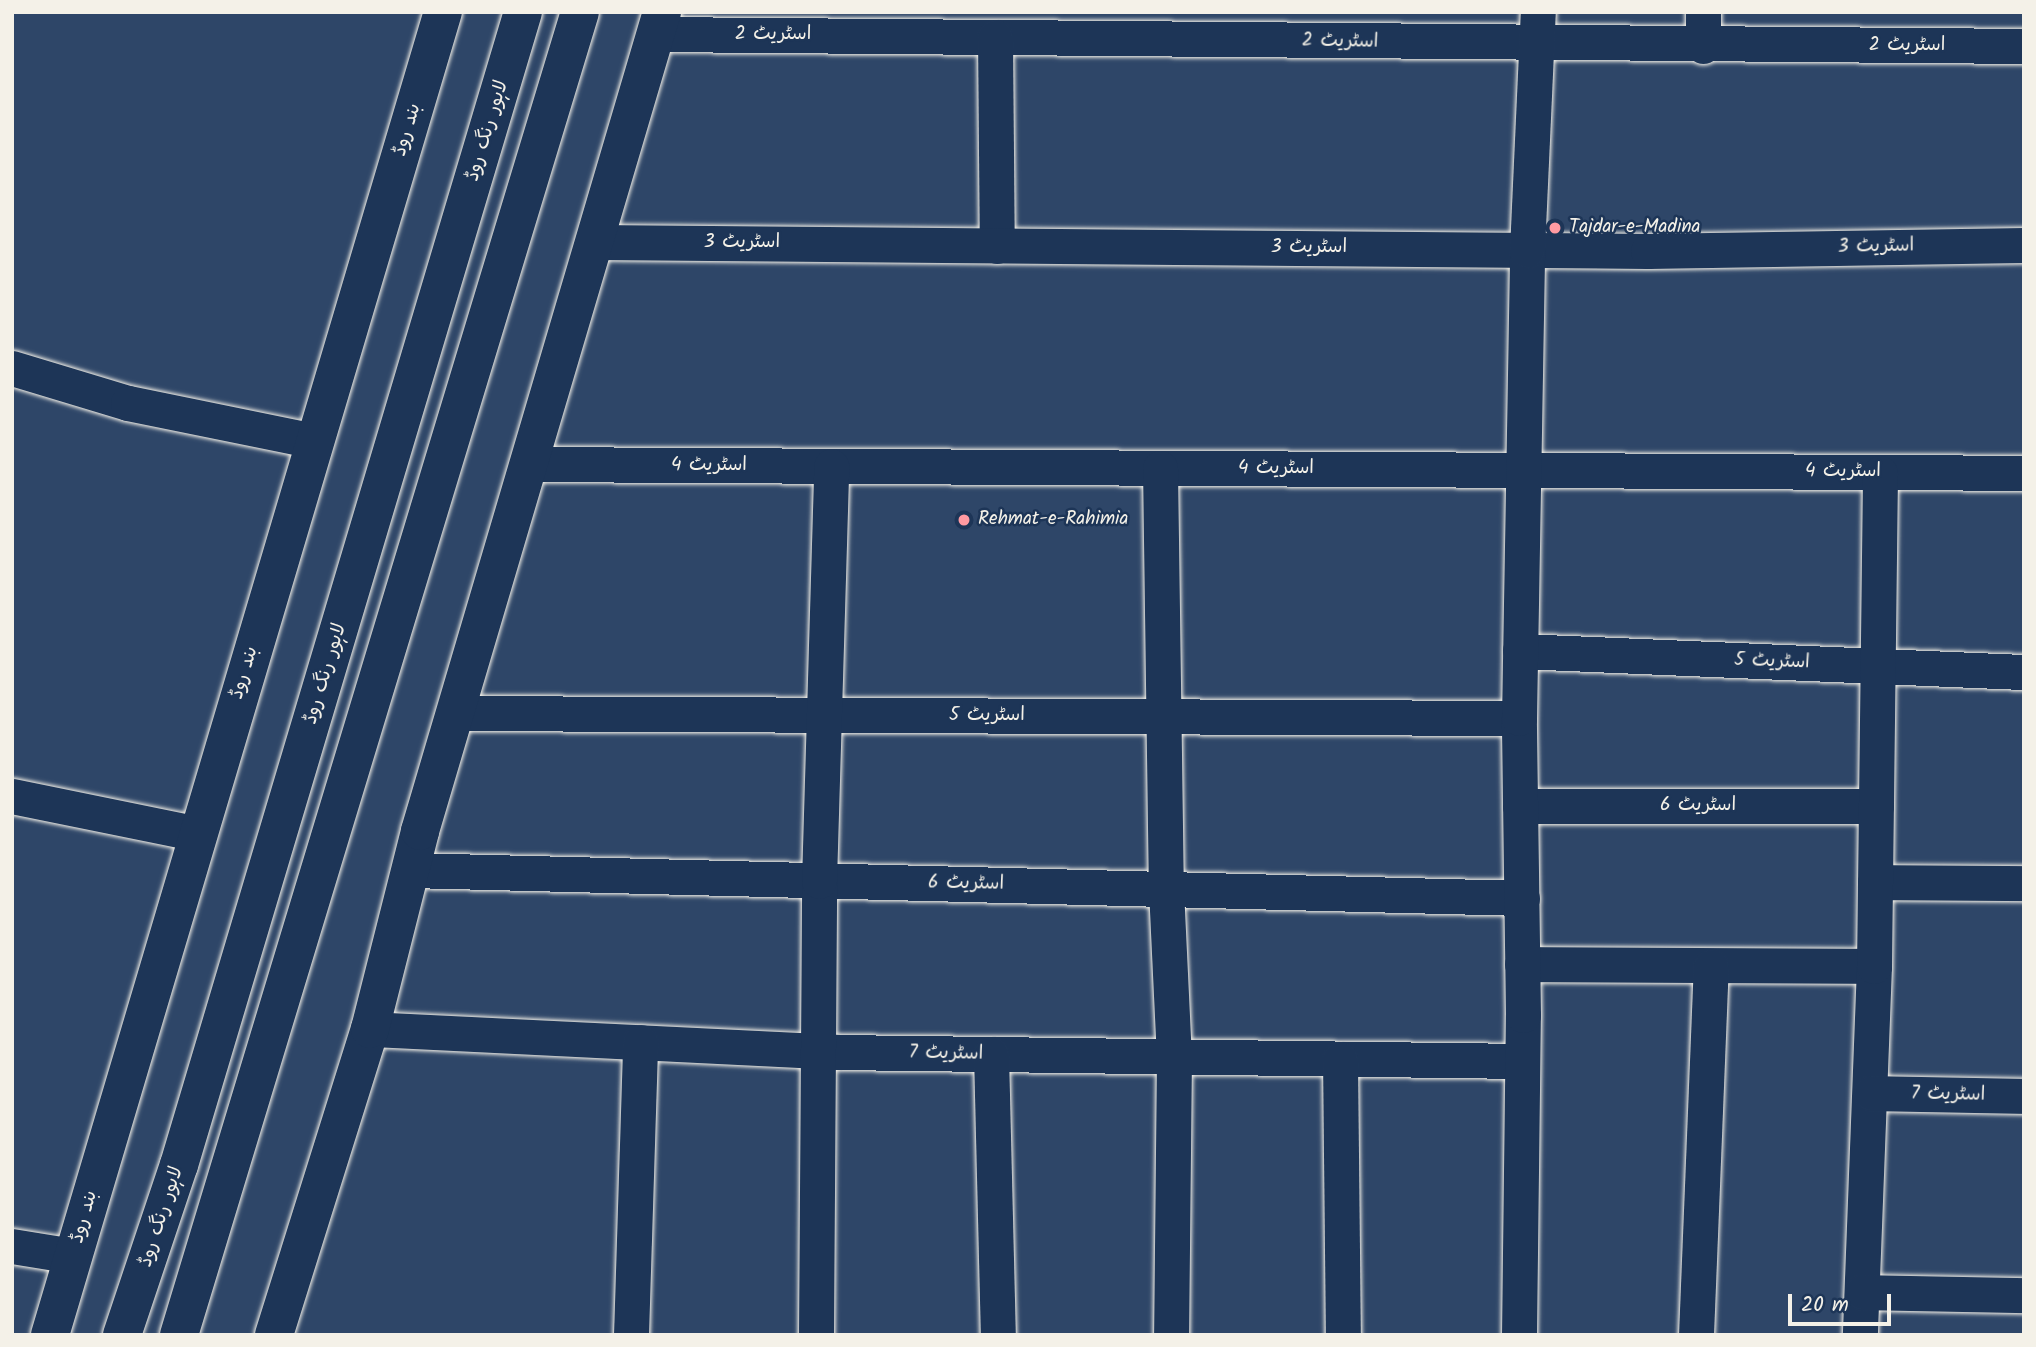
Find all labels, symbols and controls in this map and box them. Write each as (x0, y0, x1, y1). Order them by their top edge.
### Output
street label: اسٹریٹ 2 (735, 24, 811, 46)
street label: اسٹریٹ 2 (1301, 30, 1379, 54)
street label: اسٹریٹ 2 (1869, 35, 1945, 57)
street label: لاہور رنگ روڈ (462, 78, 514, 184)
street label: بند روڈ (389, 101, 427, 159)
place label: Tajdar-e-Madina (1569, 217, 1701, 239)
marker: Tajdar-e-Madina (1547, 220, 1563, 236)
street label: اسٹریٹ 3 (704, 232, 780, 254)
street label: اسٹریٹ 3 (1838, 235, 1914, 259)
street label: اسٹریٹ 3 (1271, 237, 1347, 259)
street label: اسٹریٹ 4 (671, 455, 747, 477)
street label: اسٹریٹ 4 (1238, 458, 1314, 480)
street label: اسٹریٹ 4 (1805, 461, 1881, 483)
place label: Rehmat-e-Rahimia (978, 509, 1128, 531)
marker: Rehmat-e-Rahimia (956, 512, 972, 528)
street label: لاہور رنگ روڈ (300, 621, 352, 727)
street label: بند روڈ (226, 644, 264, 702)
street label: اسٹریٹ 5 (1734, 649, 1810, 675)
street label: اسٹریٹ 5 (949, 705, 1025, 727)
street label: اسٹریٹ 6 (1660, 795, 1736, 817)
street label: اسٹریٹ 6 (928, 872, 1004, 896)
street label: اسٹریٹ 7 (909, 1042, 983, 1066)
street label: اسٹریٹ 7 (1911, 1083, 1985, 1107)
street label: لاہور رنگ روڈ (135, 1164, 189, 1270)
street label: بند روڈ (67, 1188, 103, 1246)
scale bar (1791, 1280, 1894, 1324)
text: 20 m (1801, 1289, 1849, 1322)

